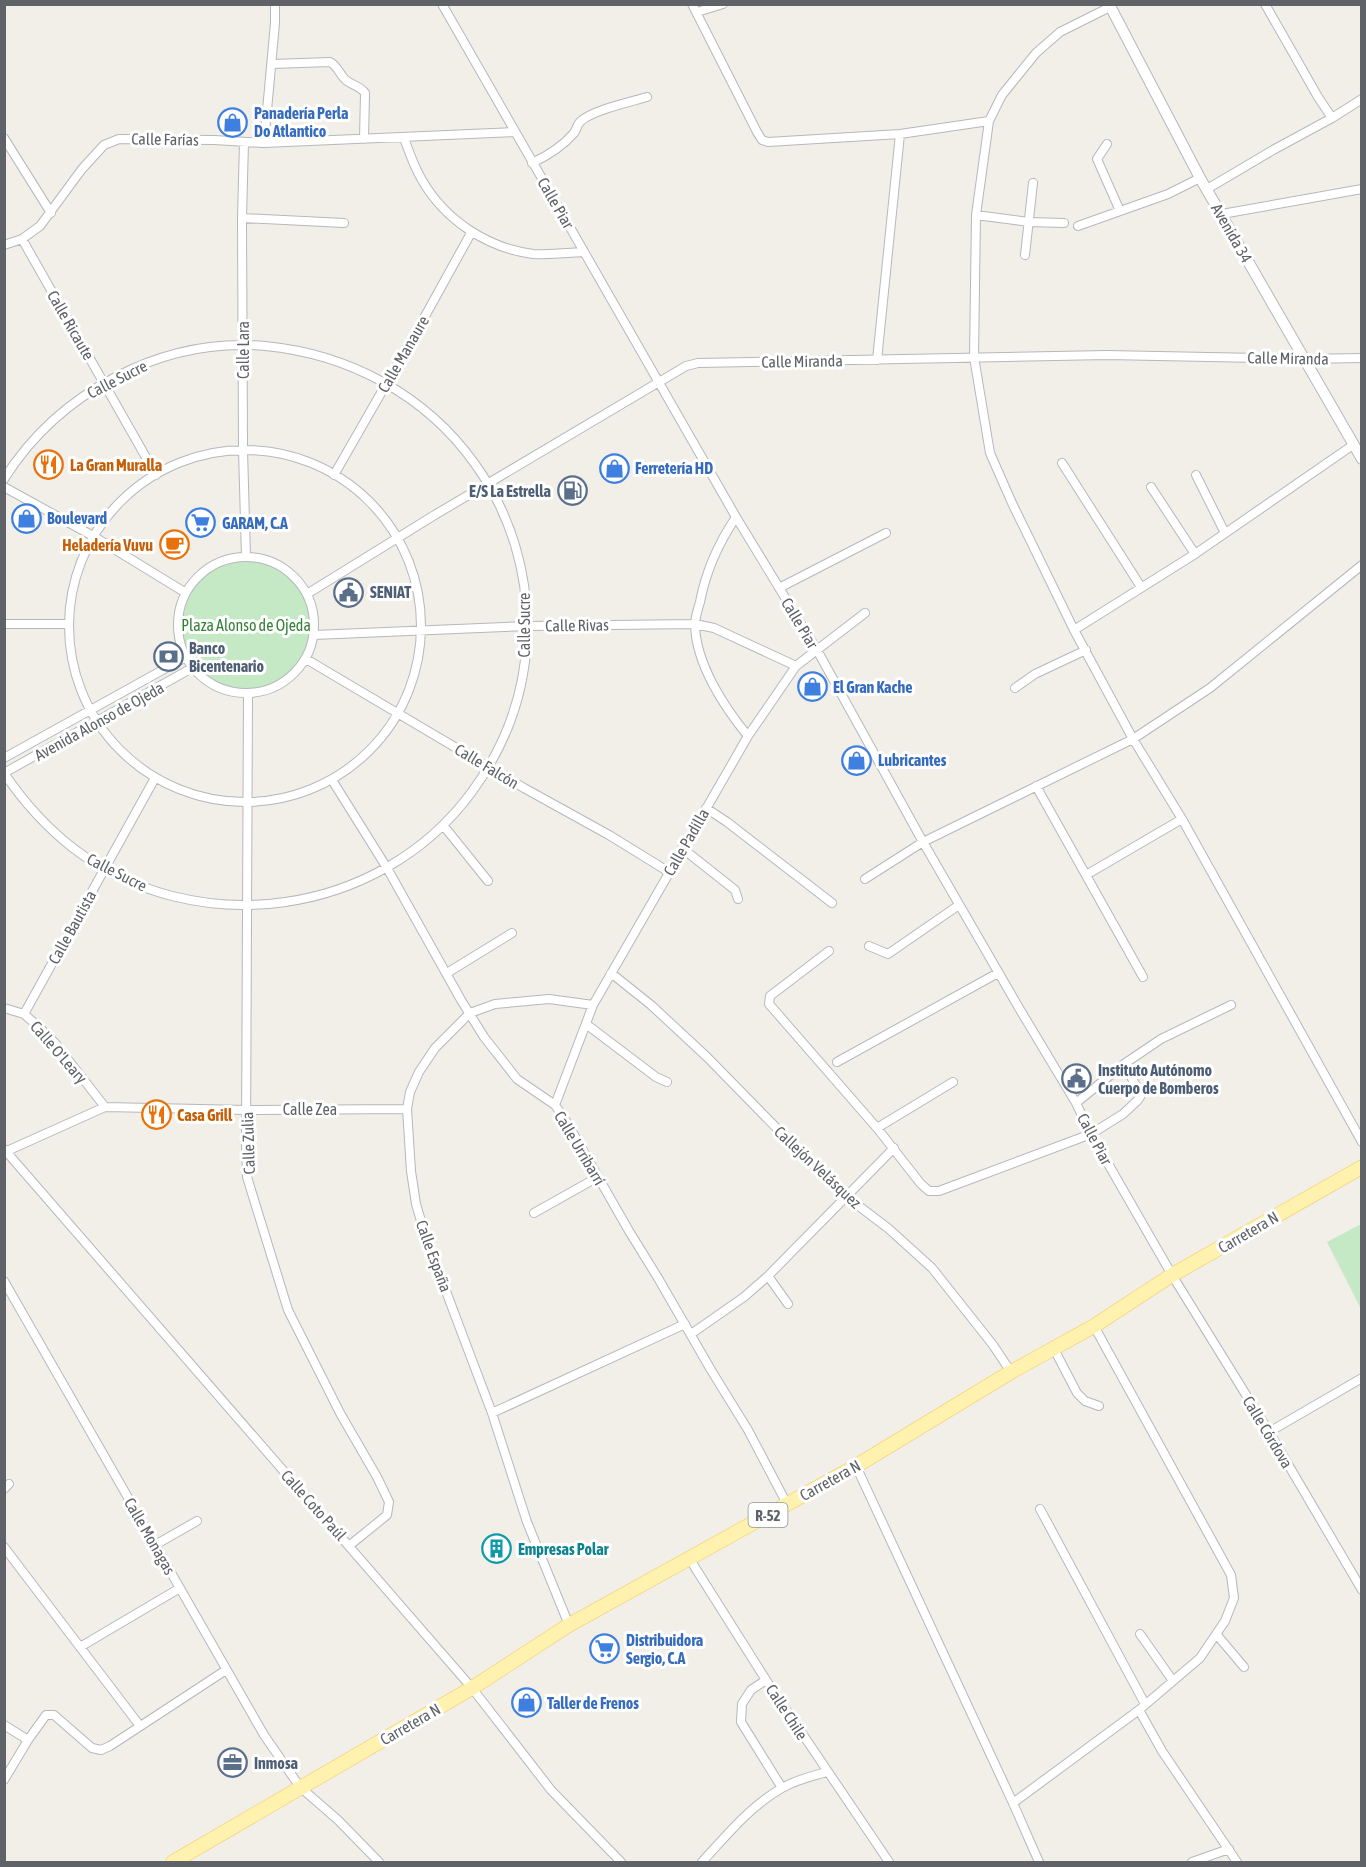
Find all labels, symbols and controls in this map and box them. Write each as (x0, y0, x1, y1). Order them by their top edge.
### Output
place label: Panadería Perla Do Atlantico (254, 104, 348, 140)
shop icon: Panadería Perla Do Atlantico (217, 106, 249, 138)
street label: Calle Farías (131, 129, 199, 149)
street label: Calle Piar (534, 174, 578, 232)
street label: Avenida 34 (1208, 200, 1256, 266)
street label: Calle Ricaute (44, 287, 98, 363)
street label: Calle Manaure (374, 312, 432, 396)
street label: Calle Lara (234, 321, 252, 379)
street label: Calle Miranda (1247, 348, 1329, 368)
street label: Calle Miranda (761, 351, 843, 371)
street label: Calle Sucre (84, 356, 150, 402)
restaurant icon: La Gran Muralla (33, 449, 65, 481)
shop icon: Ferretería HD (598, 452, 630, 484)
place label: La Gran Muralla (70, 456, 162, 474)
place label: Ferretería HD (635, 459, 713, 477)
fuel station icon: E/S La Estrella (556, 475, 588, 507)
place label: E/S La Estrella (469, 482, 551, 500)
shop icon: Boulevard (10, 502, 42, 534)
supermarket icon: GARAM, C.A (185, 507, 217, 539)
place label: Boulevard (47, 509, 108, 527)
place label: GARAM, C.A (222, 514, 288, 532)
cafe icon: Heladería Vuvu (158, 529, 190, 561)
place label: Heladería Vuvu (62, 536, 153, 554)
public building icon: SENIAT (333, 576, 365, 608)
place label: SENIAT (370, 583, 412, 601)
street label: Calle Sucre (515, 593, 533, 657)
street label: Calle Piar (778, 594, 822, 652)
street label: Calle Rivas (545, 615, 609, 635)
park label: Plaza Alonso de Ojeda (181, 616, 311, 635)
place label: Banco Bicentenario (189, 639, 265, 675)
bank icon: Banco Bicentenario (152, 641, 184, 673)
shop icon: El Gran Kache (796, 671, 828, 703)
street label: Avenida Alonso de Ojeda (31, 678, 167, 765)
place label: El Gran Kache (833, 678, 912, 696)
street label: Calle Falcón (452, 740, 522, 792)
shop icon: Lubricantes (841, 744, 873, 776)
place label: Lubricantes (878, 751, 947, 769)
street label: Calle Padilla (660, 805, 712, 879)
street label: Calle Sucre (84, 849, 150, 895)
street label: Calle Bautista (44, 887, 100, 967)
street label: Calle O'Leary (26, 1017, 91, 1088)
place label: Instituto Autónomo Cuerpo de Bomberos (1098, 1061, 1219, 1097)
public building icon: Instituto Autónomo Cuerpo de Bomberos (1061, 1063, 1093, 1095)
restaurant icon: Casa Grill (140, 1099, 172, 1131)
street label: Calle Zea (283, 1100, 337, 1118)
place label: Casa Grill (177, 1106, 233, 1124)
street label: Calle Urribarrí (551, 1108, 609, 1189)
street label: Calle Piar (1074, 1110, 1116, 1168)
street label: Calle Zulia (238, 1111, 258, 1175)
street label: Callejón Velásquez (770, 1122, 865, 1213)
street label: Carretera N (1215, 1208, 1281, 1256)
street label: Calle España (412, 1218, 455, 1295)
street label: Calle Córdova (1240, 1393, 1296, 1471)
street label: Carretera N (797, 1456, 863, 1504)
street label: Calle Coto Paúl (278, 1466, 351, 1544)
street label: Calle Monagas (120, 1494, 179, 1578)
road number: R-52 (748, 1503, 788, 1527)
building icon: Empresas Polar (481, 1533, 513, 1565)
place label: Empresas Polar (518, 1540, 609, 1558)
place label: Distribuidora Sergio, C.A (626, 1631, 703, 1667)
supermarket icon: Distribuidora Sergio, C.A (589, 1633, 621, 1665)
street label: Calle Chile (762, 1681, 812, 1743)
shop icon: Taller de Frenos (510, 1687, 542, 1719)
place label: Taller de Frenos (547, 1694, 639, 1712)
street label: Carretera N (377, 1700, 443, 1748)
office icon: Inmosa (217, 1747, 249, 1779)
place label: Inmosa (254, 1754, 298, 1772)

